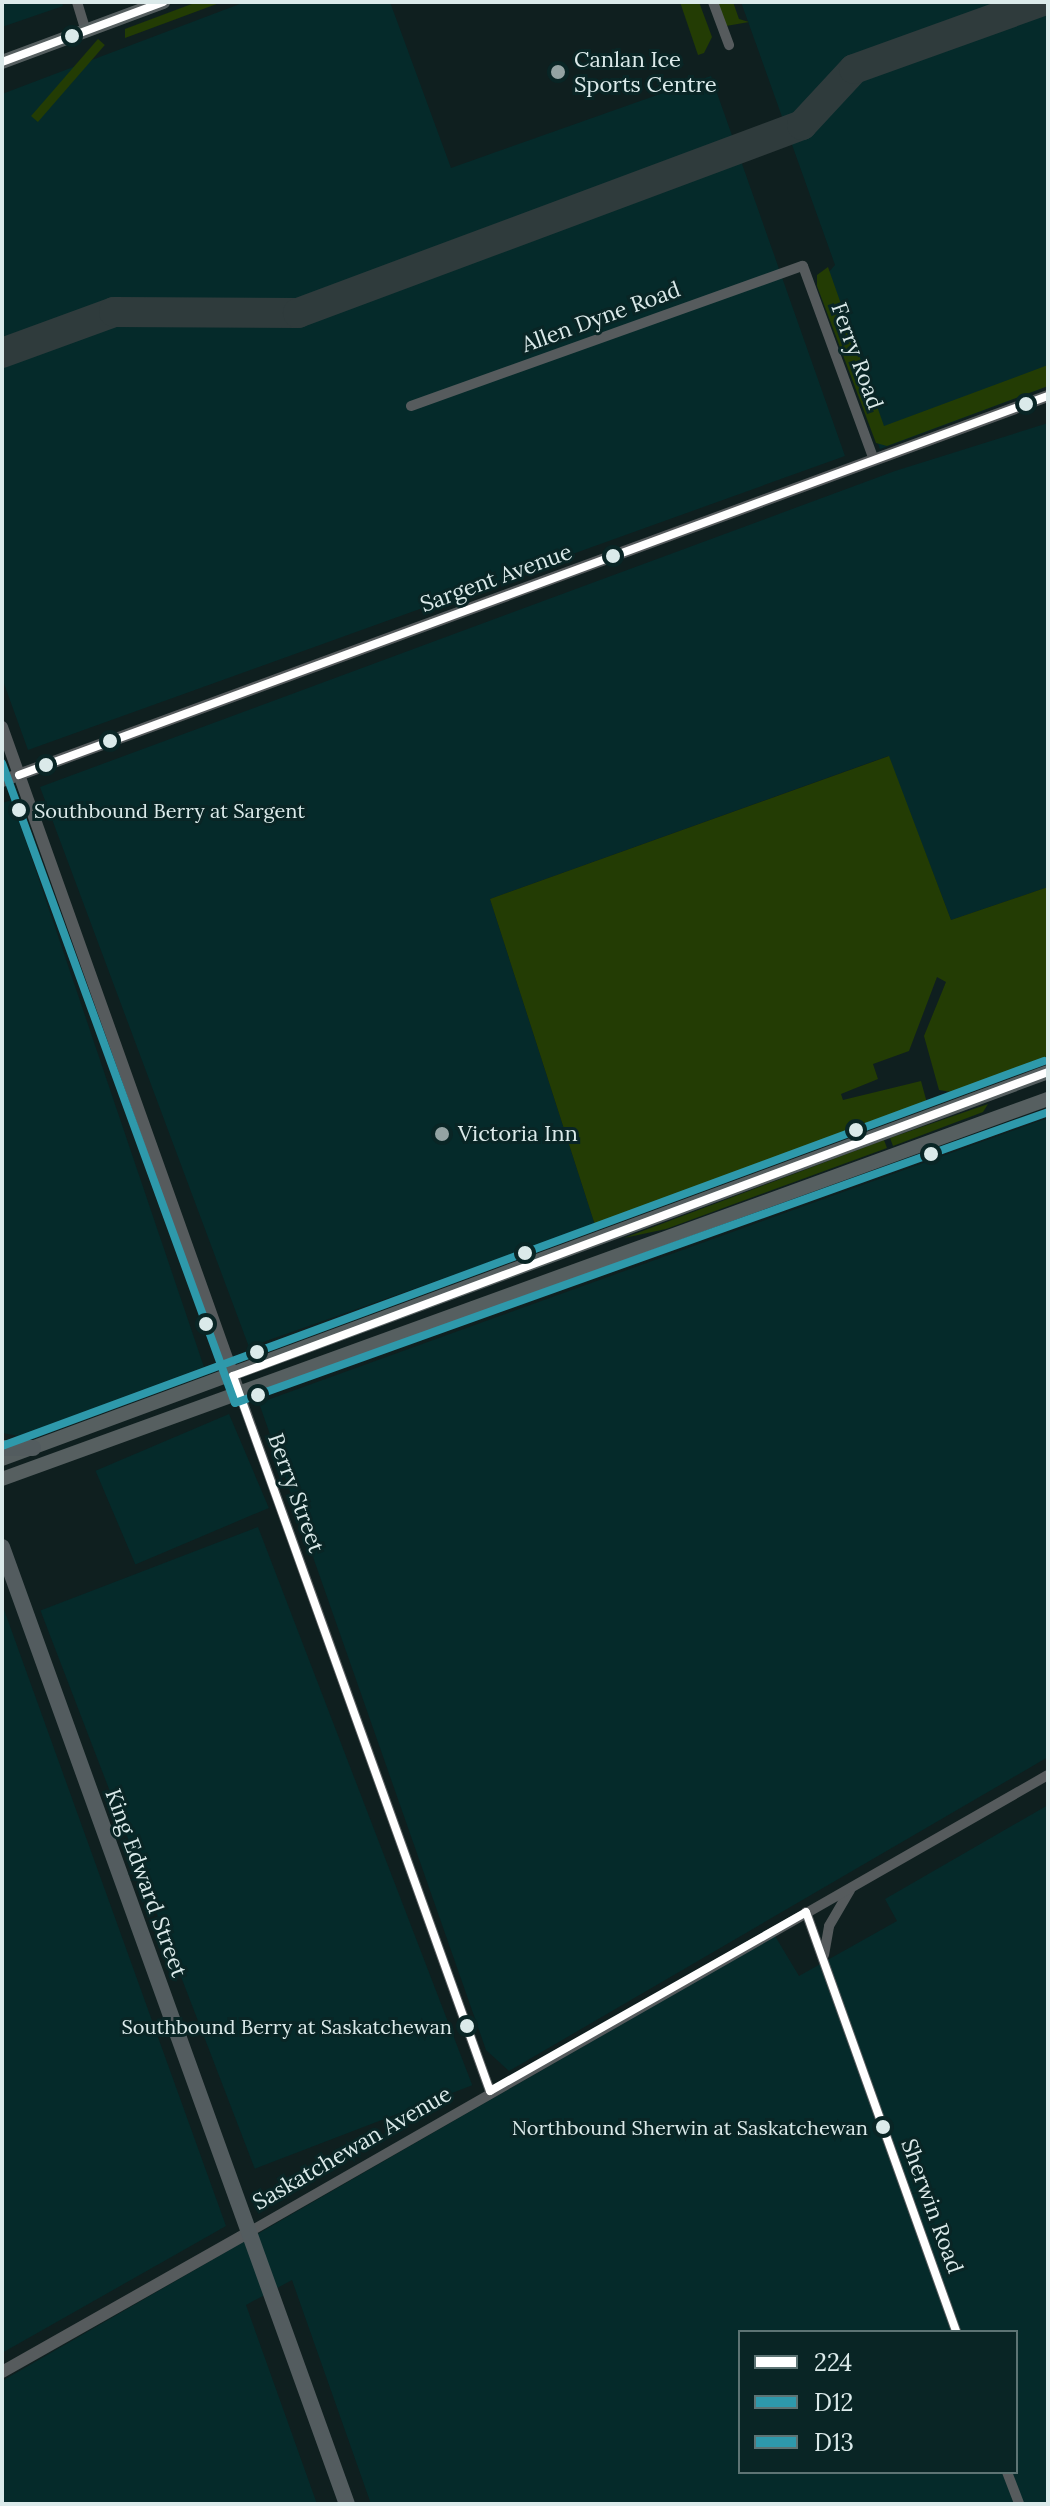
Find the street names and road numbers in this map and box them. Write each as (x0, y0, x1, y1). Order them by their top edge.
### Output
street label: Allen Dyne Road (518, 276, 684, 358)
street label: Ferry Road (826, 299, 888, 413)
street label: Sargent Avenue (417, 538, 575, 618)
street label: Berry Street (262, 1430, 330, 1556)
street label: King Edward Street (100, 1785, 192, 1981)
street label: Saskatchewan Avenue (248, 2080, 456, 2216)
street label: Sherwin Road (895, 2135, 969, 2277)

